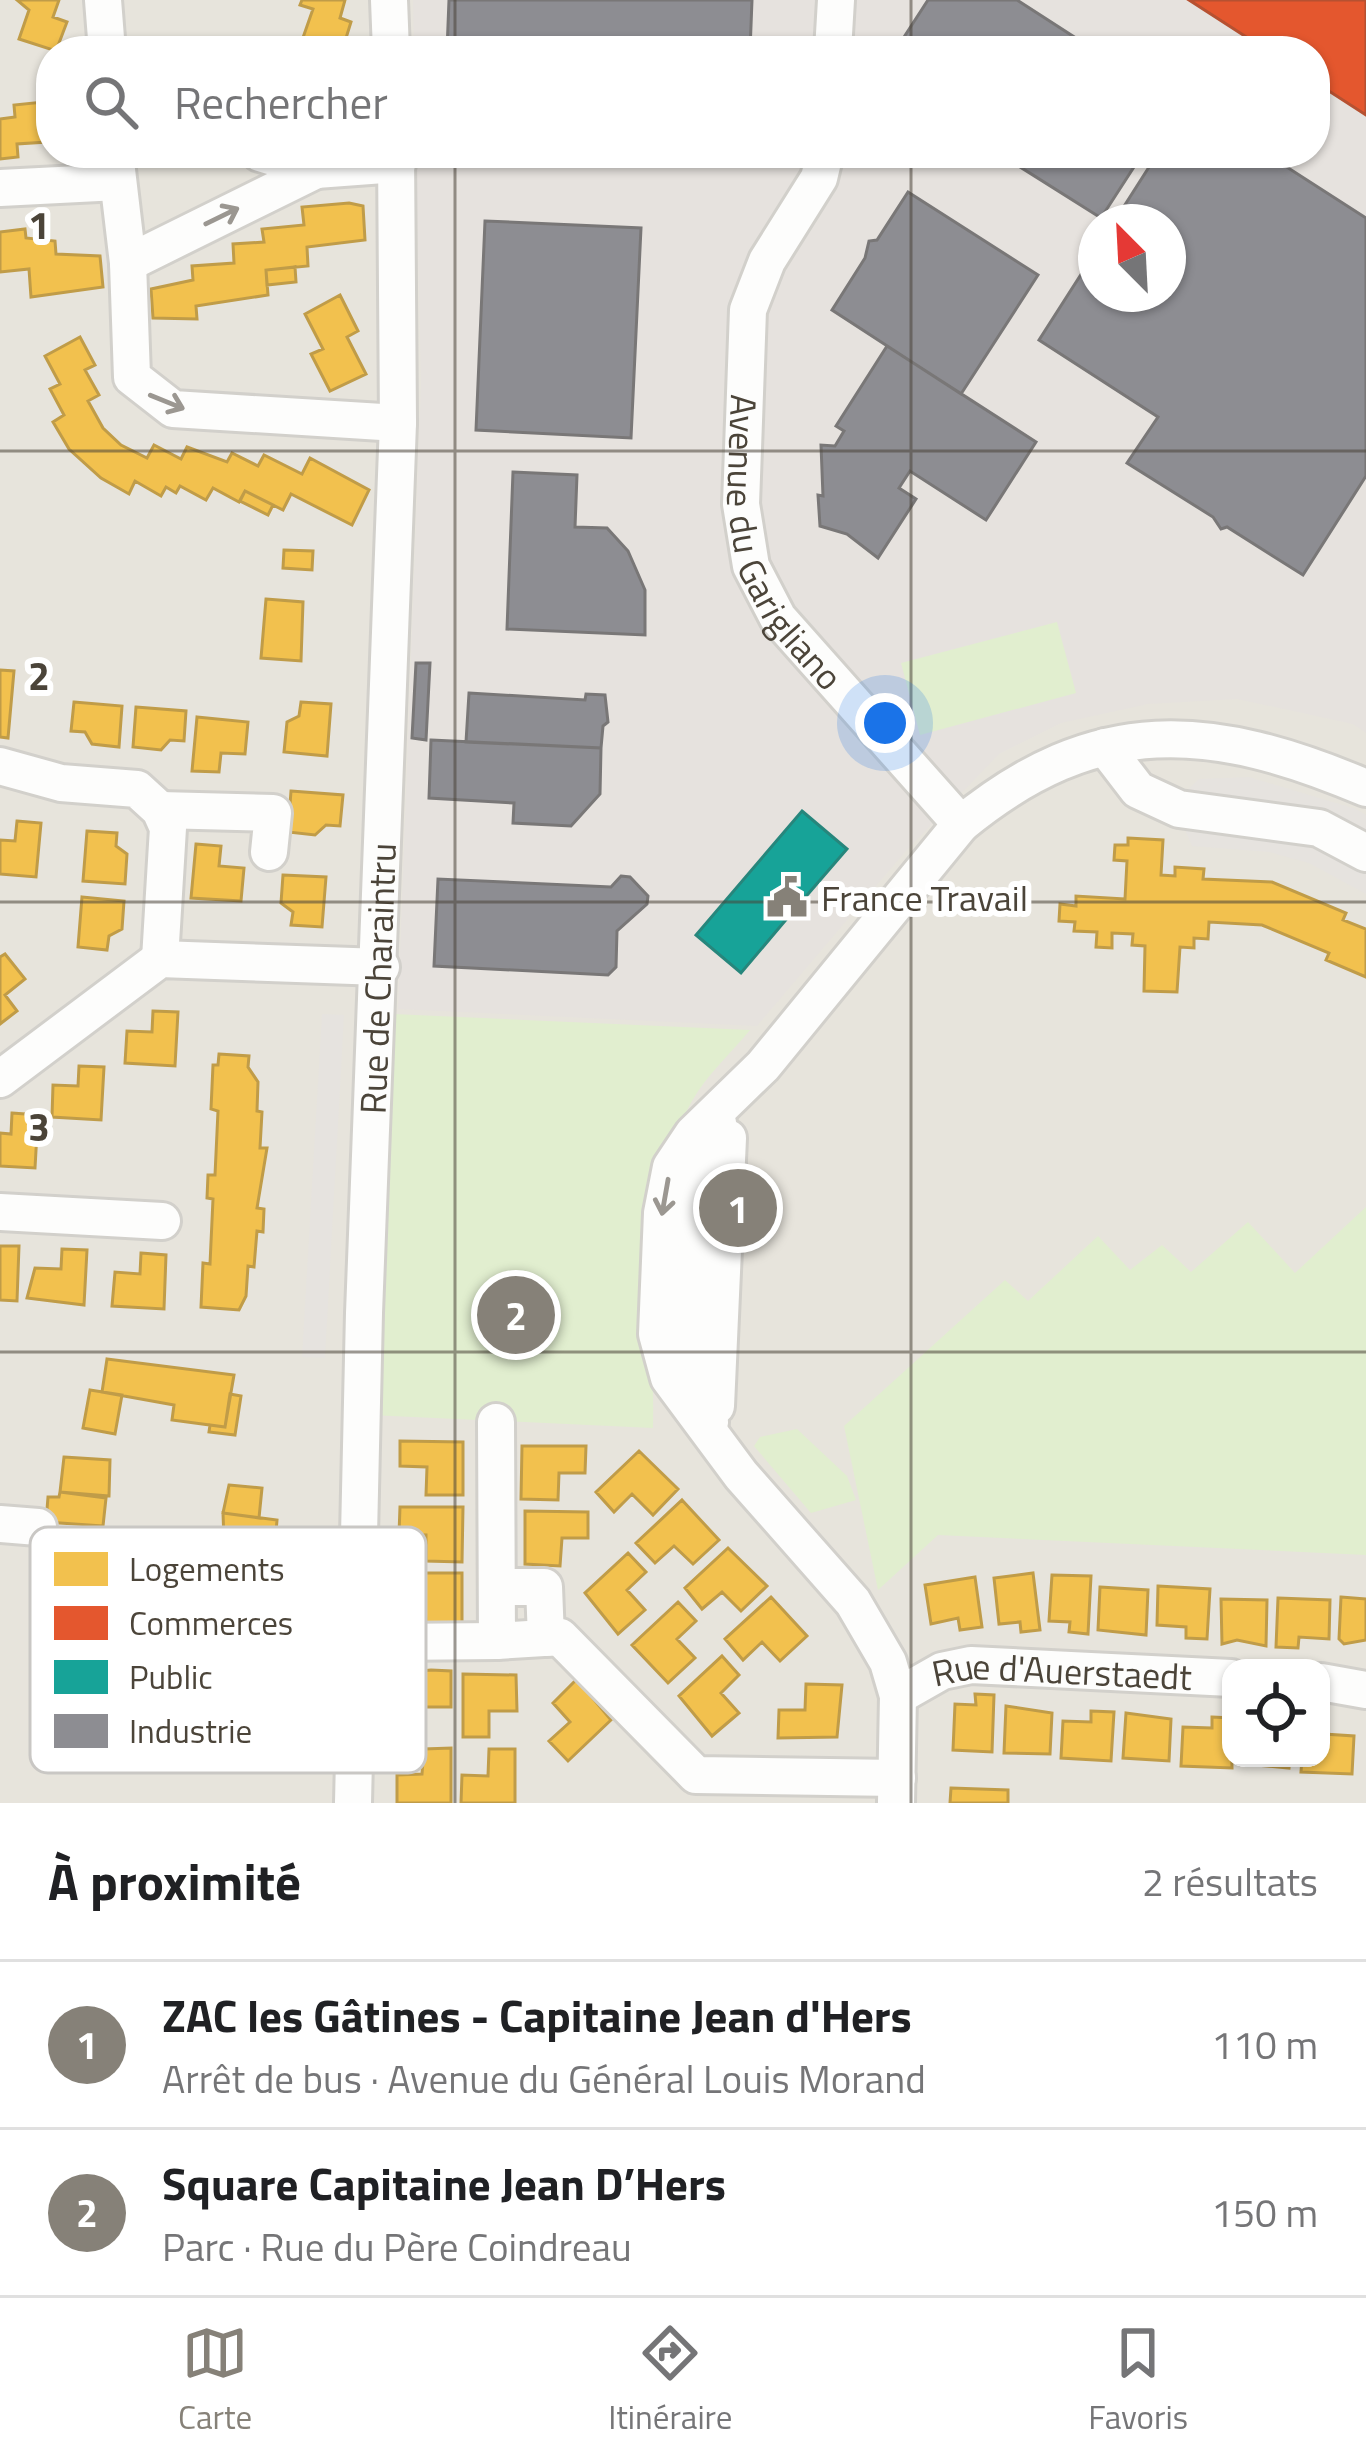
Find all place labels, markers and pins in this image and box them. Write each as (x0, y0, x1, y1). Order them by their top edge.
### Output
place label: France Travail (821, 870, 1028, 925)
public building icon: France Travail (764, 874, 810, 920)
pin: 1 (699, 1163, 777, 1253)
pin: 2 (477, 1270, 555, 1360)

